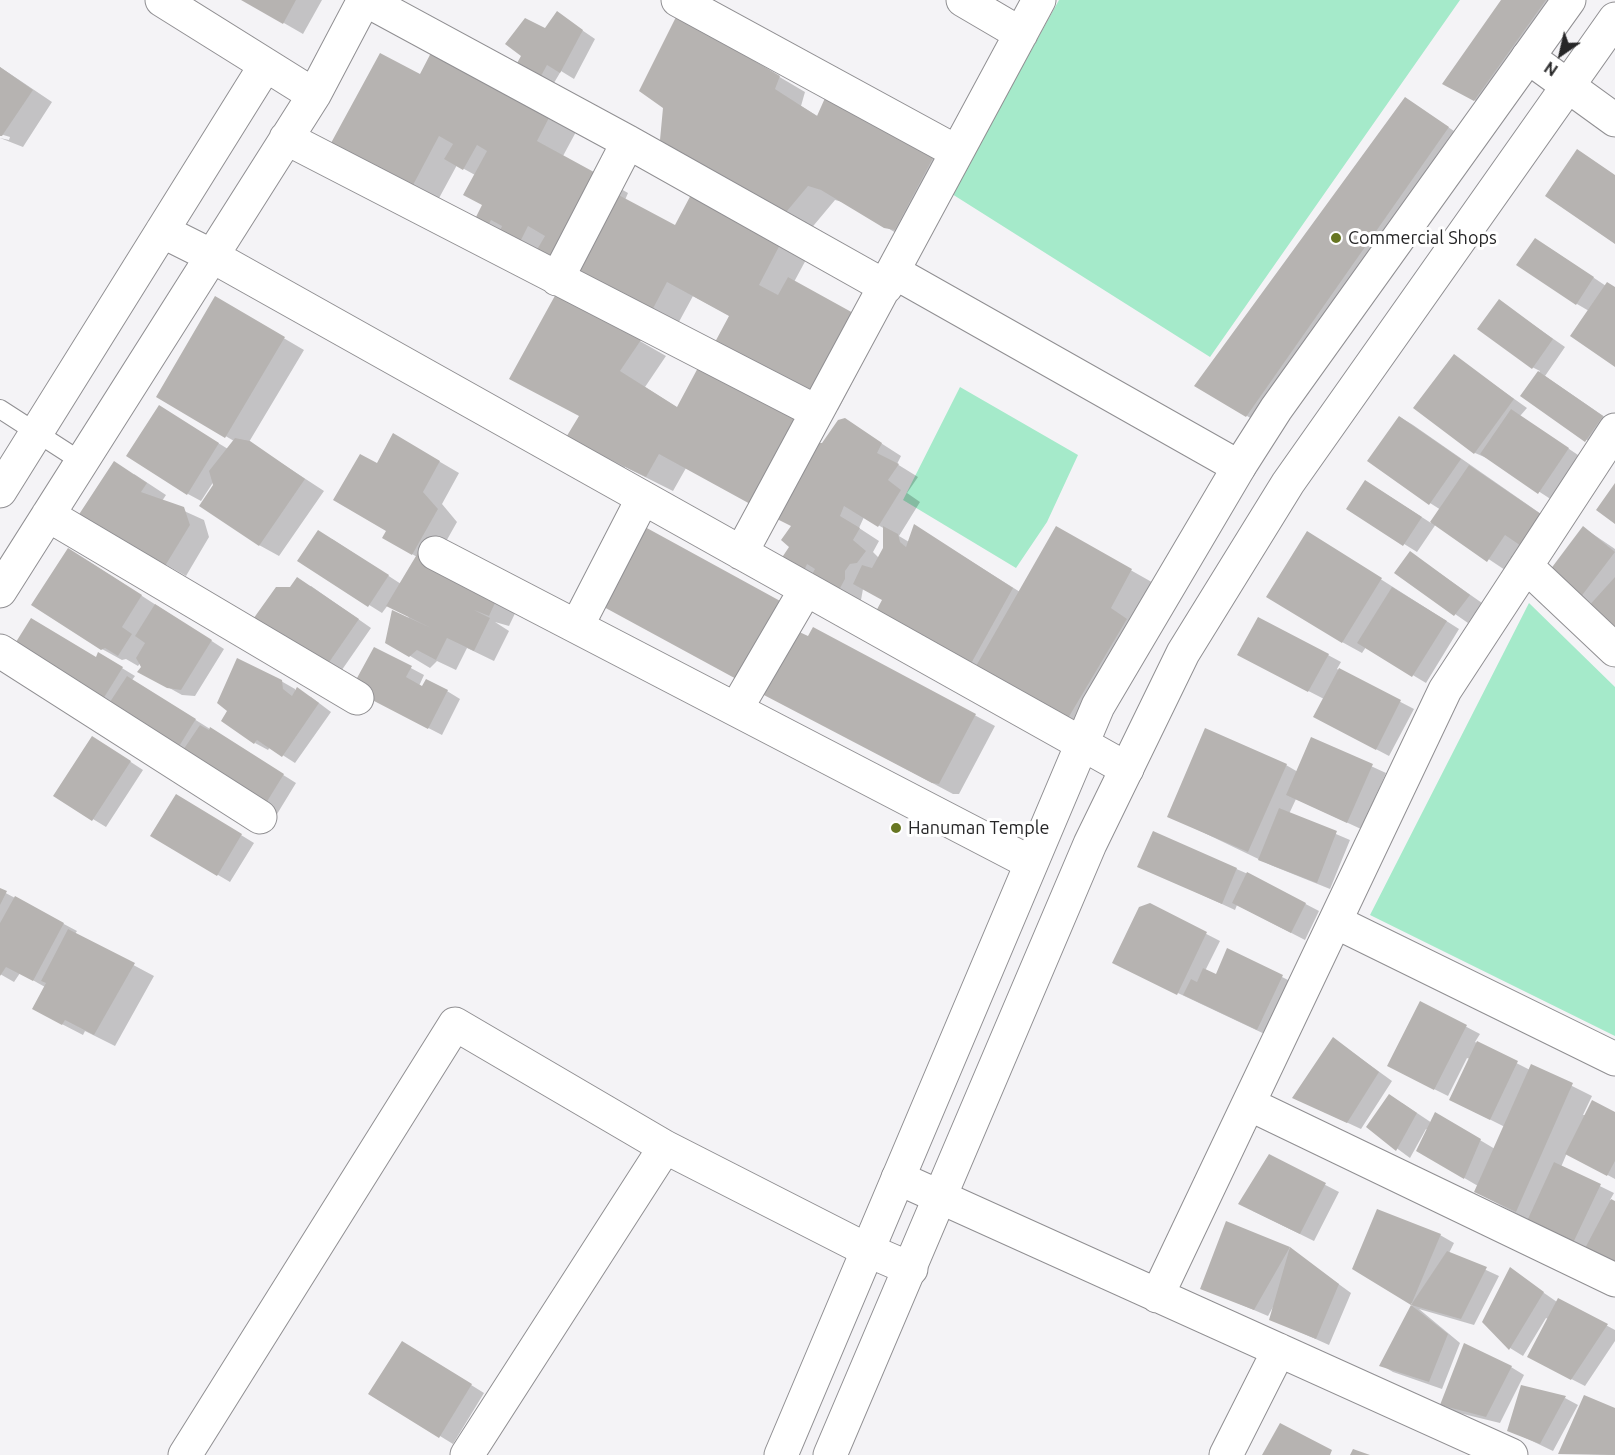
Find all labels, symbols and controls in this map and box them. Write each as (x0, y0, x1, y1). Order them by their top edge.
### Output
north arrow (1531, 24, 1591, 84)
text: N (1541, 58, 1561, 80)
place label: Commercial Shops (1348, 227, 1497, 249)
marker: Commercial Shops (1329, 231, 1343, 245)
place label: Hanuman Temple (908, 817, 1049, 839)
marker: Hanuman Temple (889, 821, 903, 835)

